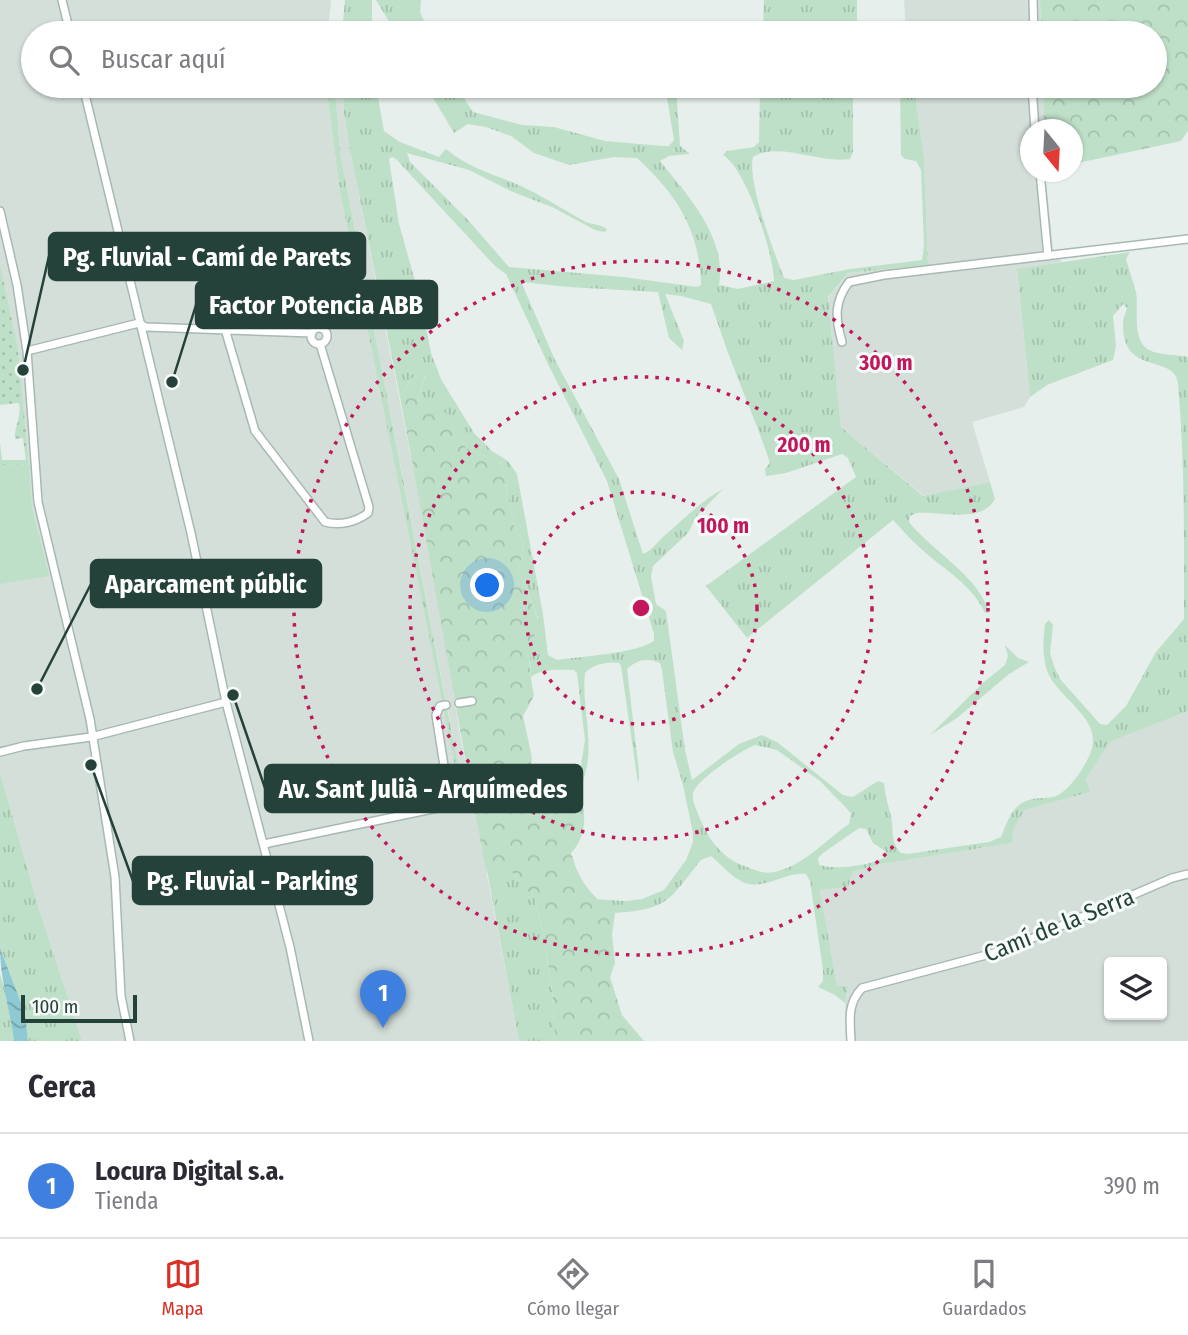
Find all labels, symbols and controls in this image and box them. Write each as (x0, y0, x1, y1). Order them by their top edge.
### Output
search box (21, 21, 1167, 98)
icon: search (45, 41, 83, 79)
text: Buscar aquí (101, 44, 226, 75)
north arrow (1020, 119, 1083, 182)
callout: Pg. Fluvial - Camí de Parets (49, 233, 365, 280)
text: Pg. Fluvial - Camí de Parets (63, 242, 351, 273)
callout: Factor Potencia ABB (196, 281, 437, 328)
text: Factor Potencia ABB (209, 290, 423, 321)
text: 300 m (858, 350, 913, 376)
text: 200 m (776, 432, 831, 458)
text: 100 m (697, 513, 749, 539)
callout: Aparcament públic (91, 560, 321, 607)
your location (470, 568, 504, 602)
text: Aparcament públic (104, 569, 308, 600)
centre of rings (629, 596, 653, 620)
callout: Av. Sant Julià - Arquímedes (265, 765, 582, 812)
text: Av. Sant Julià - Arquímedes (278, 774, 567, 805)
callout: Pg. Fluvial - Parking (133, 857, 372, 904)
text: Pg. Fluvial - Parking (147, 866, 358, 897)
street label: Camí de la Serra (980, 882, 1138, 968)
map controls (1104, 957, 1167, 1020)
button: layers (1104, 957, 1167, 1020)
pin: 1 (360, 970, 406, 1028)
scale bar (21, 992, 136, 1024)
text: 100 m (32, 995, 78, 1018)
text: Cerca (28, 1069, 96, 1105)
text: Locura Digital s.a. (95, 1156, 284, 1187)
text: 1 (46, 1172, 56, 1200)
text: 390 m (1104, 1172, 1160, 1200)
text: Tienda (95, 1187, 159, 1215)
tab: Mapa (162, 1255, 204, 1320)
tab: Cómo llegar (527, 1255, 619, 1320)
tab: Guardados (942, 1255, 1026, 1320)

